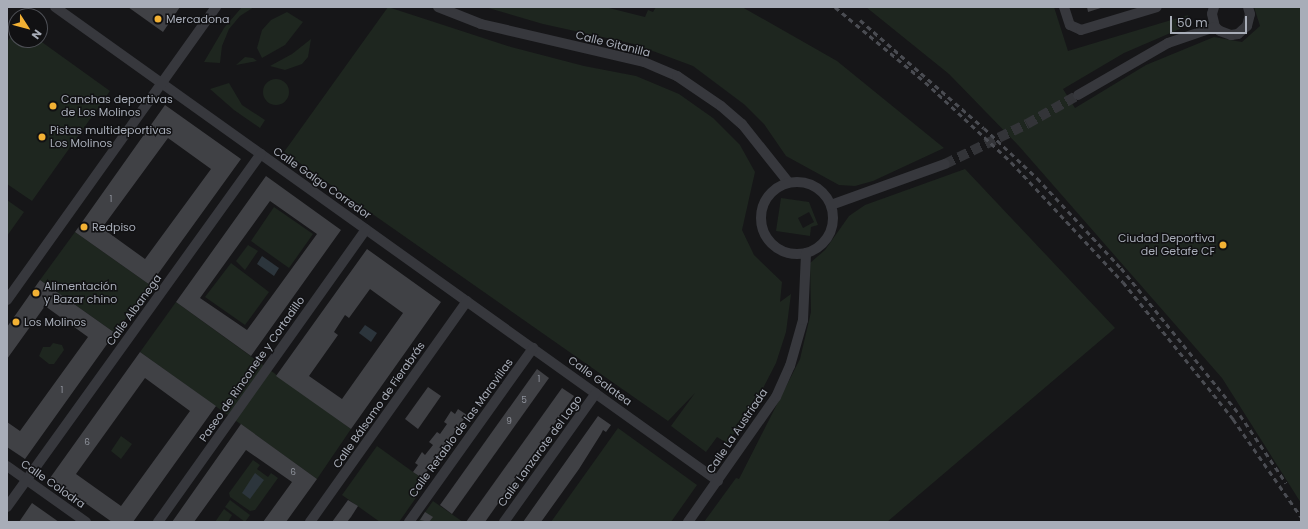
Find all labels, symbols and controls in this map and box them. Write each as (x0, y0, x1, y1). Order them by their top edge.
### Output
north arrow (8, 8, 48, 48)
scale bar (1172, 8, 1249, 34)
place label: Mercadona (166, 12, 229, 26)
marker: Mercadona (153, 14, 163, 24)
text: 50 m (1177, 14, 1208, 31)
text: N (28, 26, 46, 43)
street label: Calle Gitanilla (574, 28, 652, 60)
place label: Canchas deportivas de Los Molinos (61, 93, 173, 119)
marker: Canchas deportivas de Los Molinos (48, 101, 58, 111)
place label: Pistas multideportivas Los Molinos (50, 124, 172, 150)
marker: Pistas multideportivas Los Molinos (37, 132, 47, 142)
street label: Calle Galgo Corredor (271, 144, 373, 222)
house number: 1 (110, 194, 112, 204)
place label: Redpiso (92, 220, 136, 234)
marker: Redpiso (79, 222, 89, 232)
place label: Ciudad Deportiva del Getafe CF (1118, 232, 1215, 258)
marker: Ciudad Deportiva del Getafe CF (1218, 240, 1228, 250)
street label: Calle Albanega (104, 272, 164, 348)
place label: Alimentación y Bazar chino (44, 280, 117, 306)
marker: Alimentación y Bazar chino (31, 288, 41, 298)
street label: Paseo de Rinconete y Cortadillo (197, 294, 307, 444)
place label: Los Molinos (24, 315, 86, 329)
marker: Los Molinos (11, 317, 21, 327)
street label: Calle Bálsamo de Fierabrás (330, 339, 428, 471)
street label: Calle Galatea (566, 353, 634, 409)
street label: Calle Retablo de las Maravillas (406, 356, 516, 500)
house number: 1 (538, 374, 540, 384)
house number: 1 (61, 385, 63, 395)
street label: Calle La Austriada (704, 386, 770, 476)
street label: Calle Lanzarote del Lago (495, 393, 585, 509)
house number: 5 (521, 395, 527, 405)
house number: 9 (506, 416, 512, 426)
house number: 6 (84, 437, 90, 447)
street label: Calle Colodra (18, 457, 88, 511)
house number: 6 (290, 467, 296, 477)

